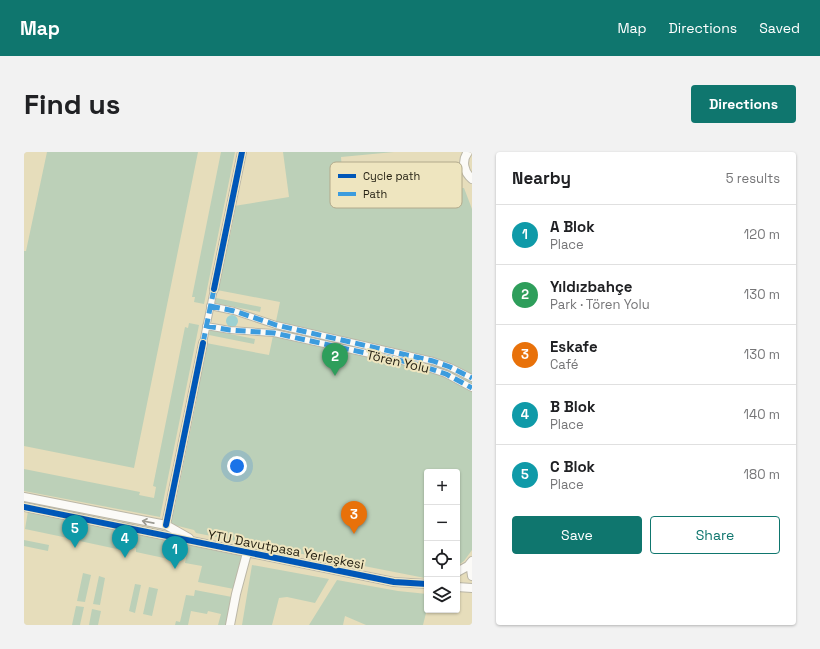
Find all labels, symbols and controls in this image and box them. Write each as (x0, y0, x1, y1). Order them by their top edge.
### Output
text: Map (20, 16, 60, 41)
text: Map (617, 19, 647, 37)
text: Directions (669, 19, 737, 37)
text: Saved (759, 19, 800, 37)
button: Directions (691, 85, 796, 123)
text: Find us (24, 86, 121, 122)
legend (330, 162, 462, 208)
text: Nearby (512, 167, 571, 189)
text: Cycle path (363, 169, 420, 183)
text: 5 results (726, 170, 780, 187)
text: Path (363, 187, 387, 201)
text: A Blok (550, 217, 595, 236)
text: 1 (522, 226, 528, 243)
text: 120 m (744, 226, 780, 243)
text: Place (550, 236, 584, 253)
text: Yıldızbahçe (550, 277, 632, 296)
text: 2 (521, 286, 529, 303)
text: 130 m (744, 286, 780, 303)
text: Park · Tören Yolu (550, 296, 650, 313)
text: Eskafe (550, 337, 598, 356)
pin: 2 (322, 343, 348, 376)
street label: Tören Yolu (365, 346, 431, 377)
text: 3 (521, 346, 529, 363)
text: 130 m (744, 346, 780, 363)
text: Café (550, 356, 579, 373)
text: B Blok (550, 397, 595, 416)
text: 4 (521, 406, 529, 423)
text: 140 m (744, 406, 780, 423)
text: Place (550, 416, 584, 433)
your location (227, 456, 247, 476)
text: C Blok (550, 457, 595, 476)
text: 5 (521, 466, 529, 483)
text: 180 m (744, 466, 780, 483)
map controls (424, 469, 460, 613)
button: + (424, 469, 460, 505)
text: Place (550, 476, 584, 493)
pin: 3 (341, 501, 367, 534)
button: − (424, 505, 460, 541)
pin: 5 (62, 515, 88, 548)
button: Save (512, 516, 642, 554)
button: Share (650, 516, 780, 554)
one-way arrow (142, 517, 155, 525)
pin: 4 (112, 525, 138, 558)
street label: YTU Davutpasa Yerleşkesi (206, 526, 366, 573)
pin: 1 (162, 536, 188, 569)
button: locate (424, 541, 460, 577)
button: layers (424, 577, 460, 613)

